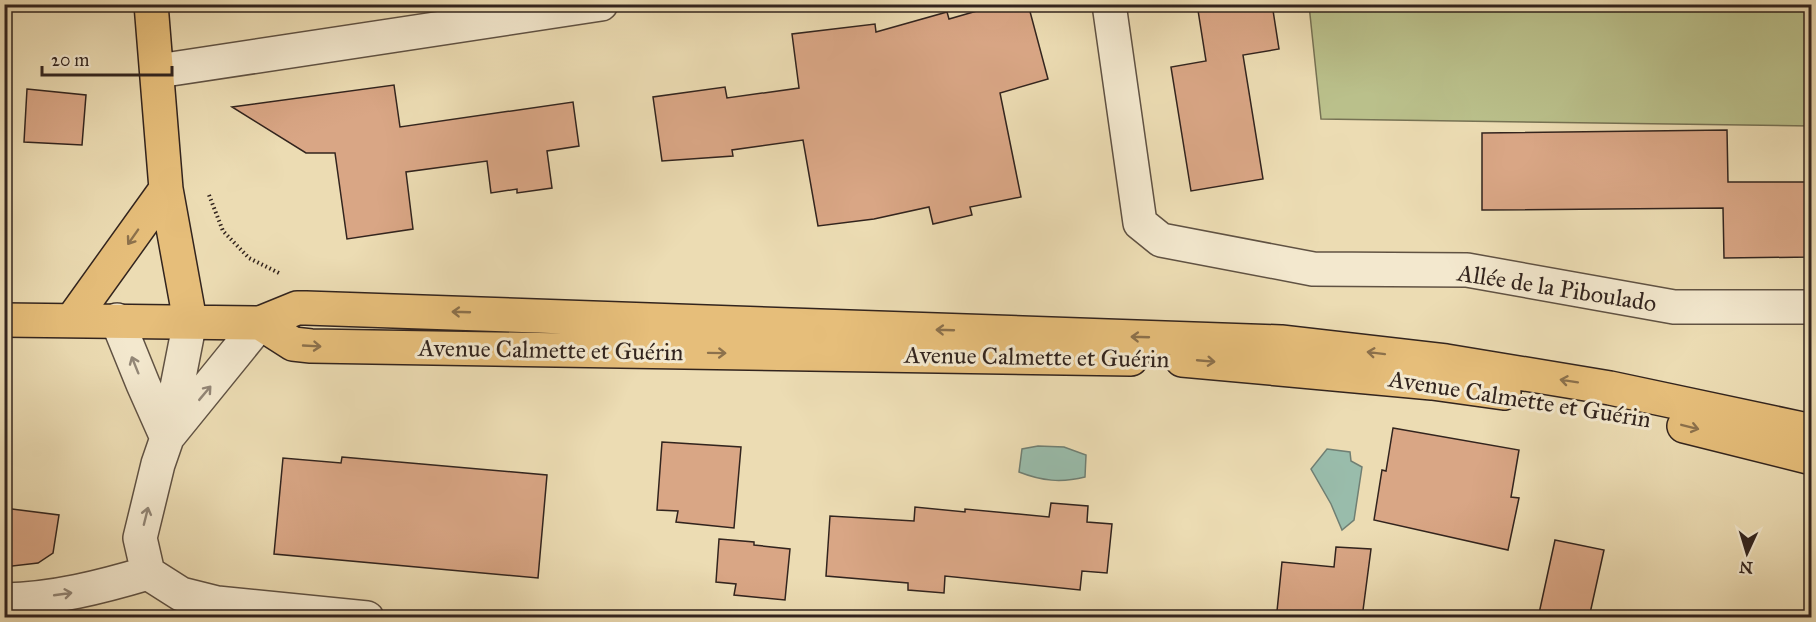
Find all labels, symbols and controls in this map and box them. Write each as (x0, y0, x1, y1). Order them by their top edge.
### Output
scale bar (42, 39, 172, 77)
text: 20 m (51, 49, 89, 71)
one-way arrow (127, 229, 139, 245)
street label: Allée de la Piboulado (1454, 257, 1659, 319)
one-way arrow (452, 306, 472, 318)
one-way arrow (936, 324, 956, 335)
one-way arrow (1130, 331, 1150, 343)
street label: Avenue Calmette et Guérin (417, 333, 684, 367)
one-way arrow (302, 340, 322, 351)
street label: Avenue Calmette et Guérin (903, 340, 1170, 374)
one-way arrow (707, 347, 727, 358)
one-way arrow (1367, 347, 1387, 358)
one-way arrow (1196, 356, 1216, 367)
one-way arrow (129, 357, 140, 375)
street label: Avenue Calmette et Guérin (1386, 363, 1653, 435)
one-way arrow (1560, 375, 1580, 386)
one-way arrow (198, 386, 212, 401)
one-way arrow (1680, 422, 1699, 434)
one-way arrow (140, 507, 152, 526)
north arrow (1717, 523, 1777, 583)
text: N (1738, 557, 1753, 577)
one-way arrow (52, 589, 72, 600)

